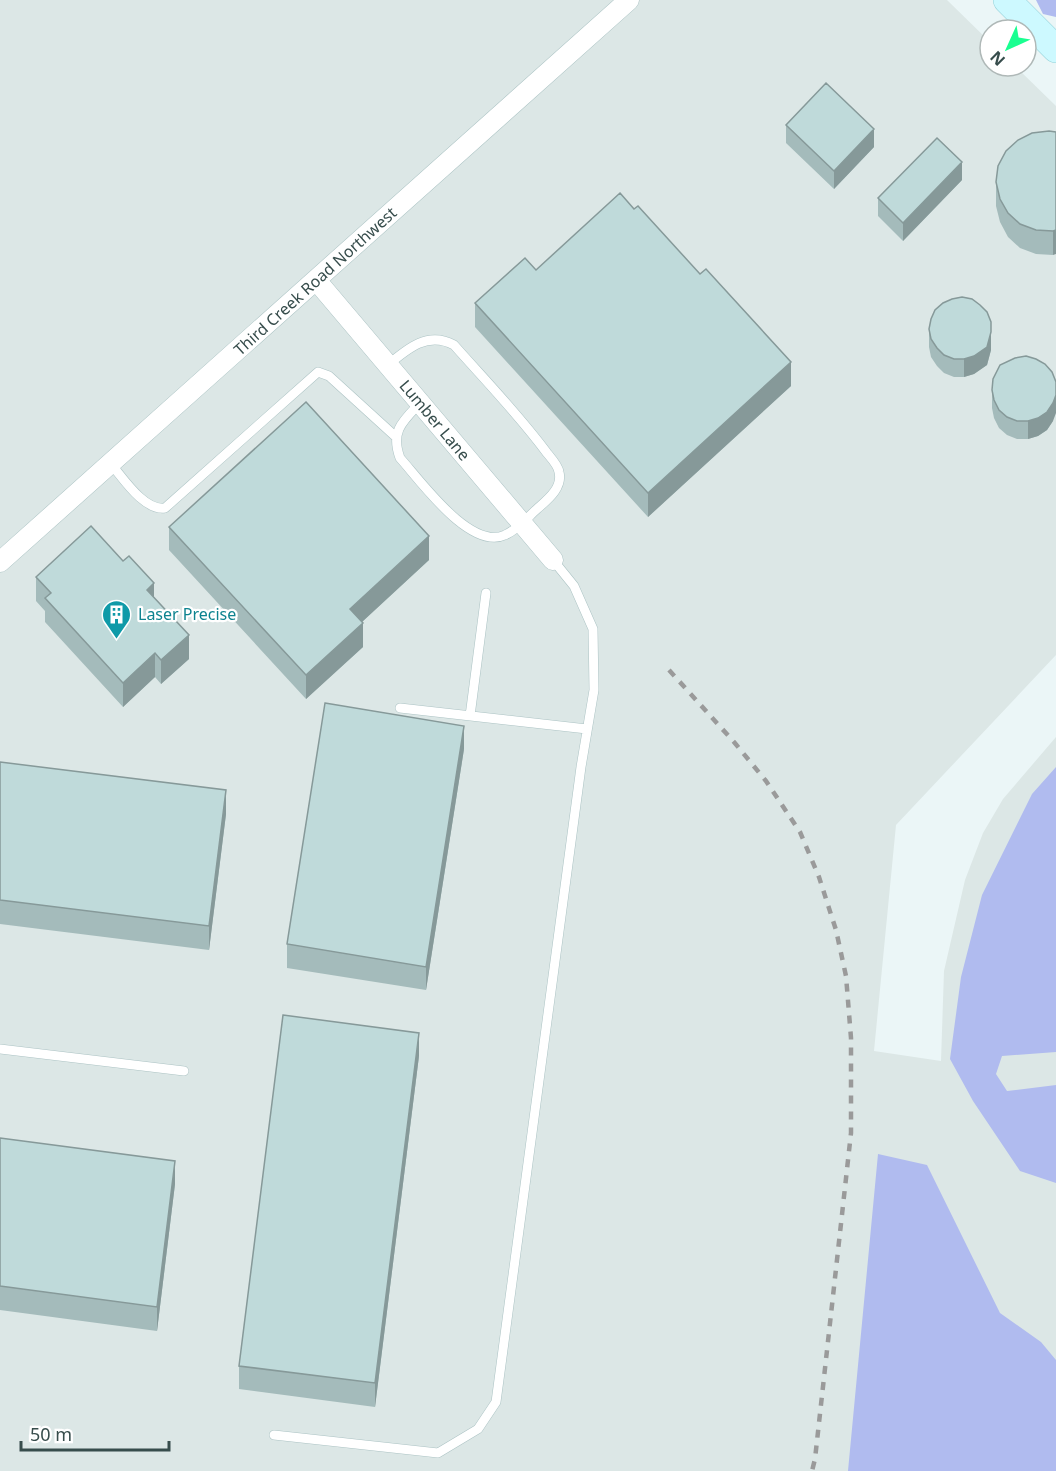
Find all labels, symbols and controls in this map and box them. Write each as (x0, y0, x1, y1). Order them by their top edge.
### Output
north arrow (978, 18, 1038, 78)
text: N (985, 46, 1010, 71)
street label: Third Creek Road Northwest (229, 202, 401, 360)
street label: Lumber Lane (395, 375, 475, 465)
building icon: Laser Precise (101, 598, 133, 640)
place label: Laser Precise (138, 603, 236, 625)
scale bar (21, 1414, 170, 1452)
text: 50 m (30, 1422, 72, 1446)

